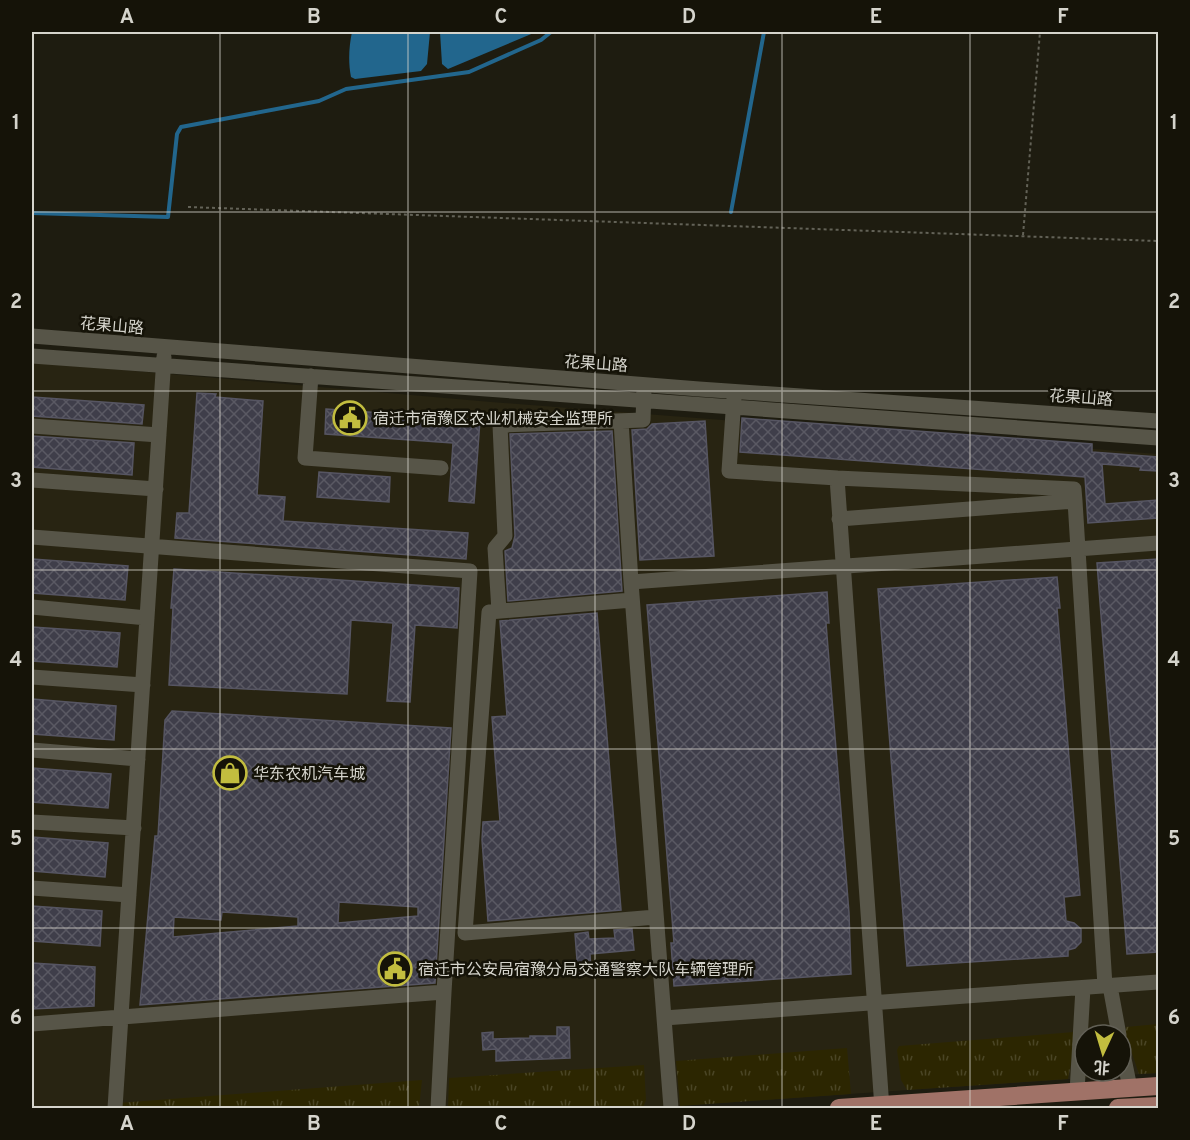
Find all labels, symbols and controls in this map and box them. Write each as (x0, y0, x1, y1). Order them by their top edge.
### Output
text: A (120, 5, 134, 31)
text: B (307, 5, 321, 31)
text: C (495, 5, 507, 31)
text: D (682, 5, 696, 31)
text: E (870, 5, 882, 31)
text: F (1057, 5, 1069, 31)
text: 1 (12, 111, 20, 137)
text: 1 (1170, 111, 1178, 137)
text: 2 (10, 290, 22, 316)
text: 2 (1168, 290, 1180, 316)
street label: 花果山路 (79, 314, 145, 340)
street label: 花果山路 (563, 353, 628, 377)
street label: 花果山路 (1048, 387, 1113, 411)
public building icon: 宿迁市宿豫区农业机械安全监理所 (332, 400, 368, 436)
place label: 宿迁市宿豫区农业机械安全监理所 (373, 410, 613, 430)
text: 3 (10, 469, 22, 495)
text: 3 (1168, 469, 1180, 495)
text: 4 (10, 648, 22, 674)
text: 4 (1168, 648, 1180, 674)
shop icon: 华东农机汽车城 (212, 755, 248, 791)
place label: 华东农机汽车城 (253, 765, 365, 785)
text: 5 (10, 827, 22, 853)
text: 5 (1168, 827, 1180, 853)
public building icon: 宿迁市公安局宿豫分局交通警察大队车辆管理所 (377, 951, 413, 987)
place label: 宿迁市公安局宿豫分局交通警察大队车辆管理所 (418, 961, 754, 981)
text: 6 (10, 1006, 22, 1032)
text: 6 (1168, 1006, 1180, 1032)
north arrow (1073, 1023, 1133, 1083)
text: 北 (1093, 1055, 1111, 1077)
text: A (120, 1112, 134, 1138)
text: B (307, 1112, 321, 1138)
text: C (495, 1112, 507, 1138)
text: D (682, 1112, 696, 1138)
text: E (870, 1112, 882, 1138)
text: F (1057, 1112, 1069, 1138)

